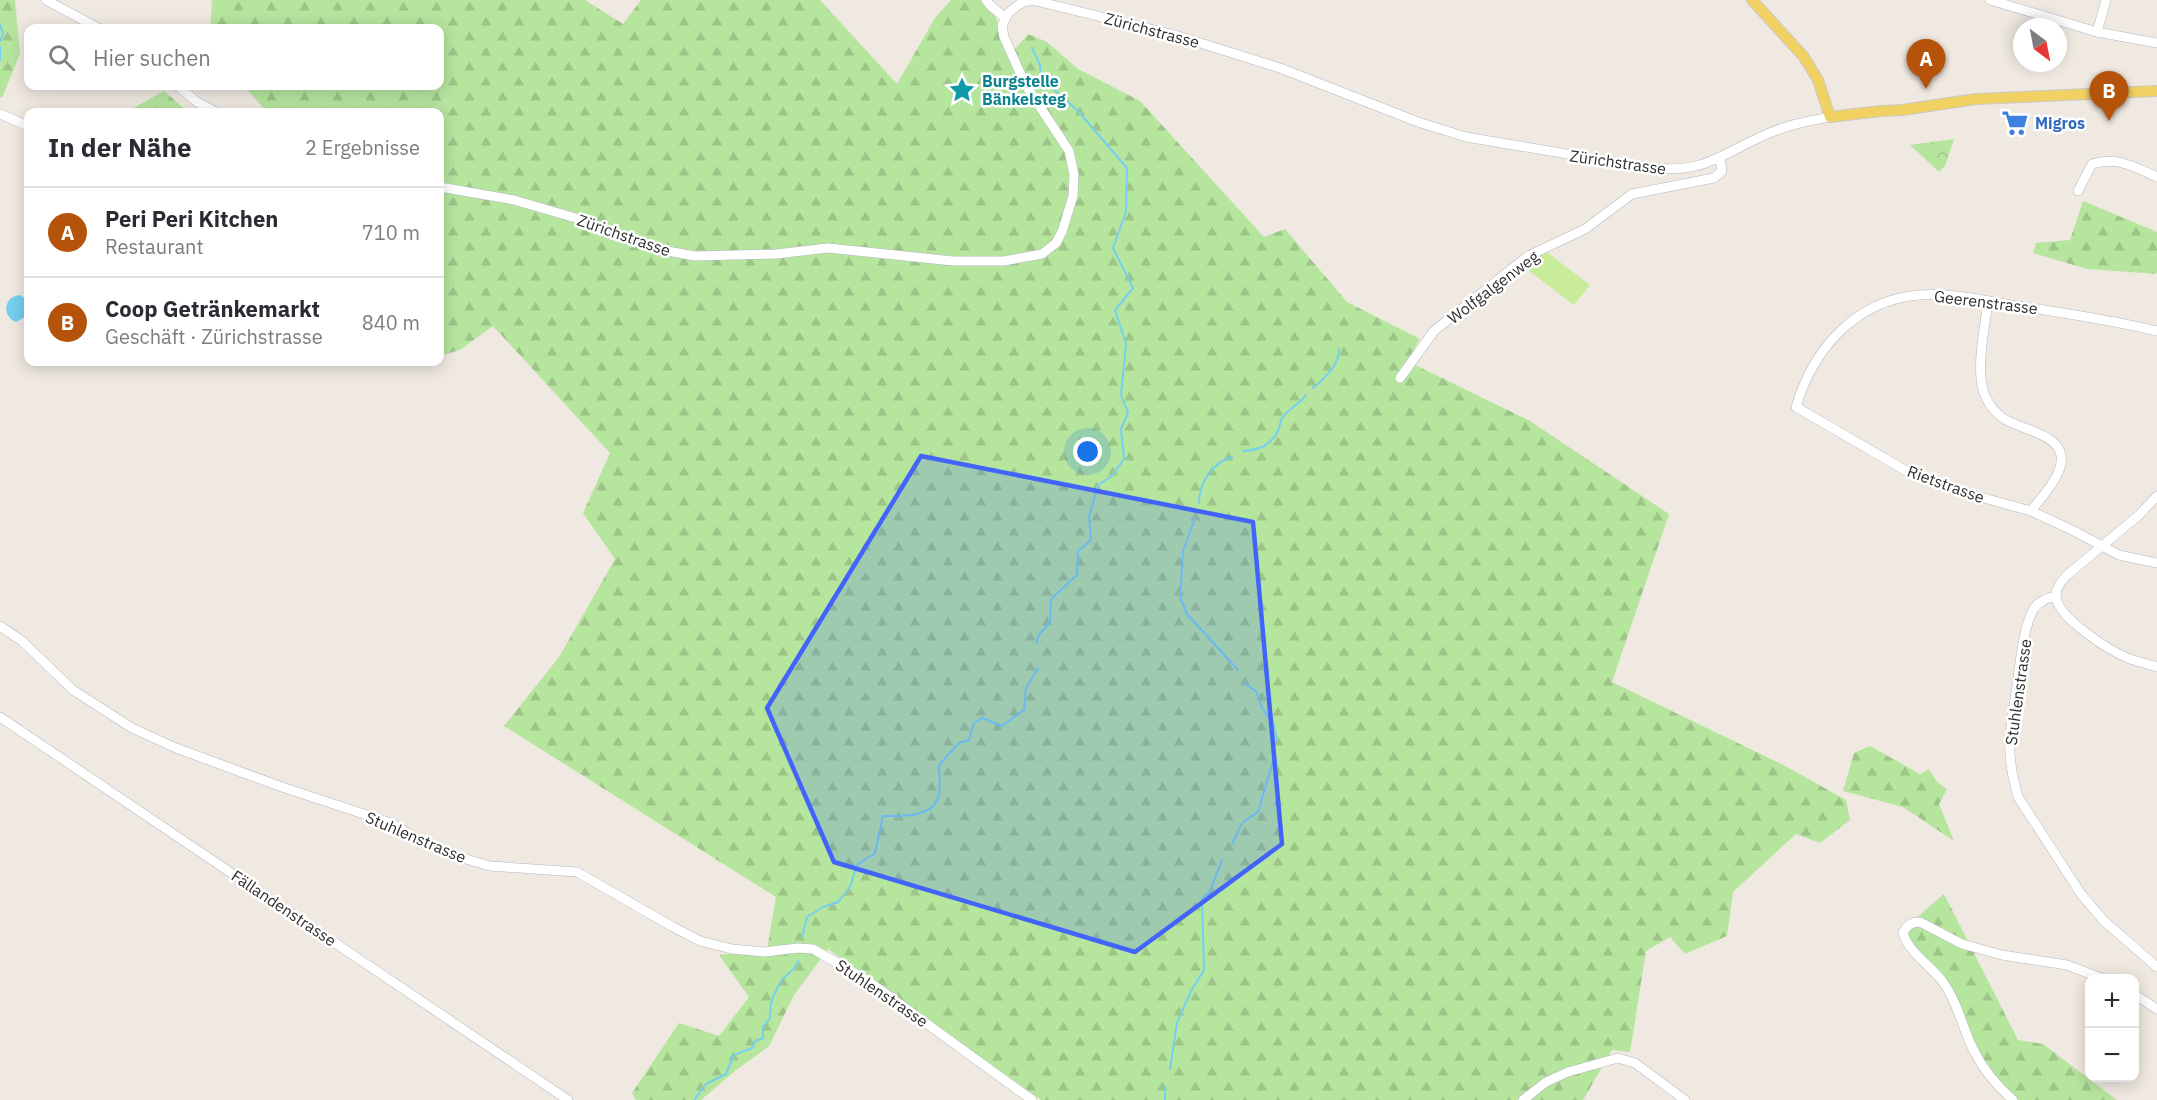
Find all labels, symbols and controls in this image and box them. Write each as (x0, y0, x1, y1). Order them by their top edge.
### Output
street label: Zürichstrasse (1102, 8, 1202, 52)
north arrow (2013, 18, 2067, 72)
search box (24, 24, 444, 90)
pin: A (1906, 40, 1946, 89)
icon: search (45, 41, 78, 74)
text: Hier suchen (93, 43, 211, 72)
place label: Burgstelle Bänkelsteg (982, 71, 1066, 109)
pin: B (2090, 72, 2128, 121)
place icon: Burgstelle Bänkelsteg (947, 75, 977, 105)
supermarket icon: Migros (2000, 108, 2030, 138)
place label: Migros (2035, 113, 2085, 133)
text: In der Nähe (48, 130, 192, 164)
text: 2 Ergebnisse (305, 134, 420, 161)
street label: Zürichstrasse (1568, 145, 1668, 179)
text: Peri Peri Kitchen (105, 204, 278, 233)
street label: Zürichstrasse (575, 210, 673, 260)
text: A (61, 219, 74, 246)
text: 710 m (362, 219, 420, 246)
text: Restaurant (105, 233, 203, 260)
street label: Wolfgalgenweg (1443, 246, 1543, 328)
street label: Geerenstrasse (1933, 286, 2039, 318)
text: Coop Getränkemarkt (105, 294, 320, 323)
text: B (61, 309, 74, 336)
text: 840 m (362, 309, 420, 336)
text: Geschäft · Zürichstrasse (105, 323, 323, 350)
your location (1073, 437, 1102, 466)
street label: Rietstrasse (1905, 461, 1987, 507)
street label: Stuhlenstrasse (2001, 637, 2035, 746)
street label: Stuhlenstrasse (363, 807, 469, 867)
street label: Fällandenstrasse (228, 866, 340, 951)
street label: Stuhlenstrasse (832, 955, 932, 1031)
map controls (2085, 974, 2139, 1082)
button: + (2085, 974, 2139, 1028)
button: − (2085, 1028, 2139, 1082)

